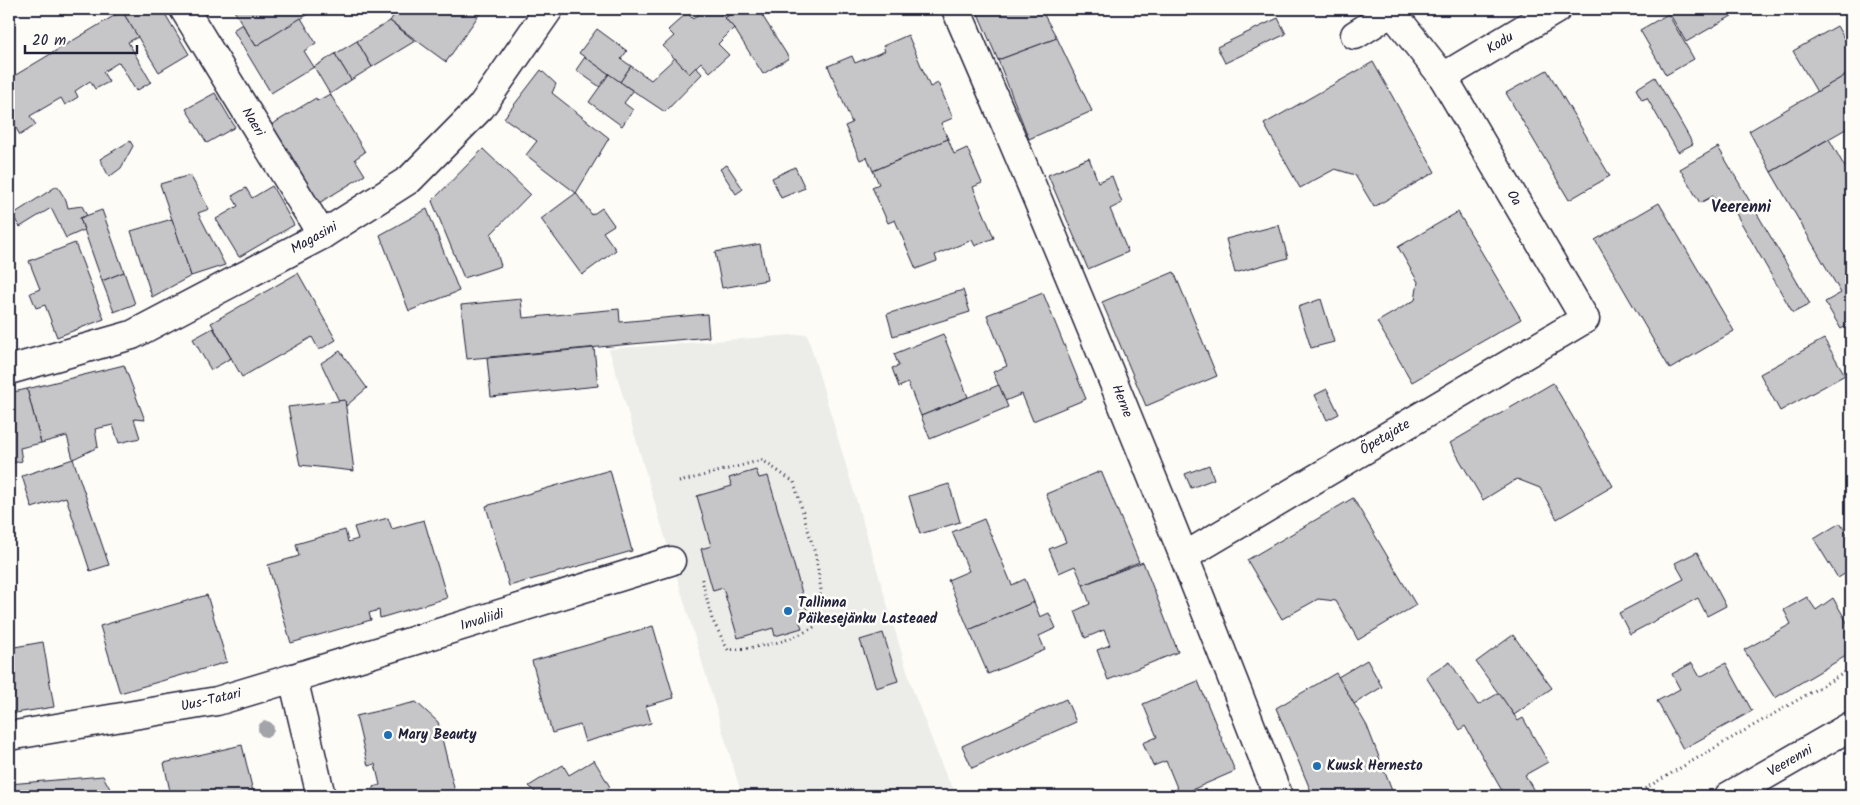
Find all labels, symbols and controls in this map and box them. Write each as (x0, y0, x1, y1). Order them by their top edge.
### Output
scale bar (25, 22, 138, 54)
street label: Kodu (1482, 26, 1518, 60)
text: 20 m (32, 29, 66, 53)
street label: Naeri (236, 103, 271, 141)
street label: Oa (1501, 186, 1527, 210)
district label: Veerenni (1711, 195, 1772, 220)
street label: Magasini (286, 216, 342, 260)
street label: Herne (1105, 381, 1139, 422)
street label: Õpetajate (1356, 413, 1415, 461)
place label: Tallinna Päikesejänku Lasteaed (798, 592, 938, 630)
street label: Invaliidi (457, 603, 507, 637)
marker: Tallinna Päikesejänku Lasteaed (782, 605, 794, 617)
street label: Uus-Tatari (179, 682, 244, 718)
place label: Mary Beauty (398, 724, 477, 746)
marker: Mary Beauty (382, 729, 394, 741)
street label: Veerenni (1763, 739, 1817, 783)
place label: Kuusk Hernesto (1327, 755, 1423, 777)
marker: Kuusk Hernesto (1311, 760, 1323, 772)

